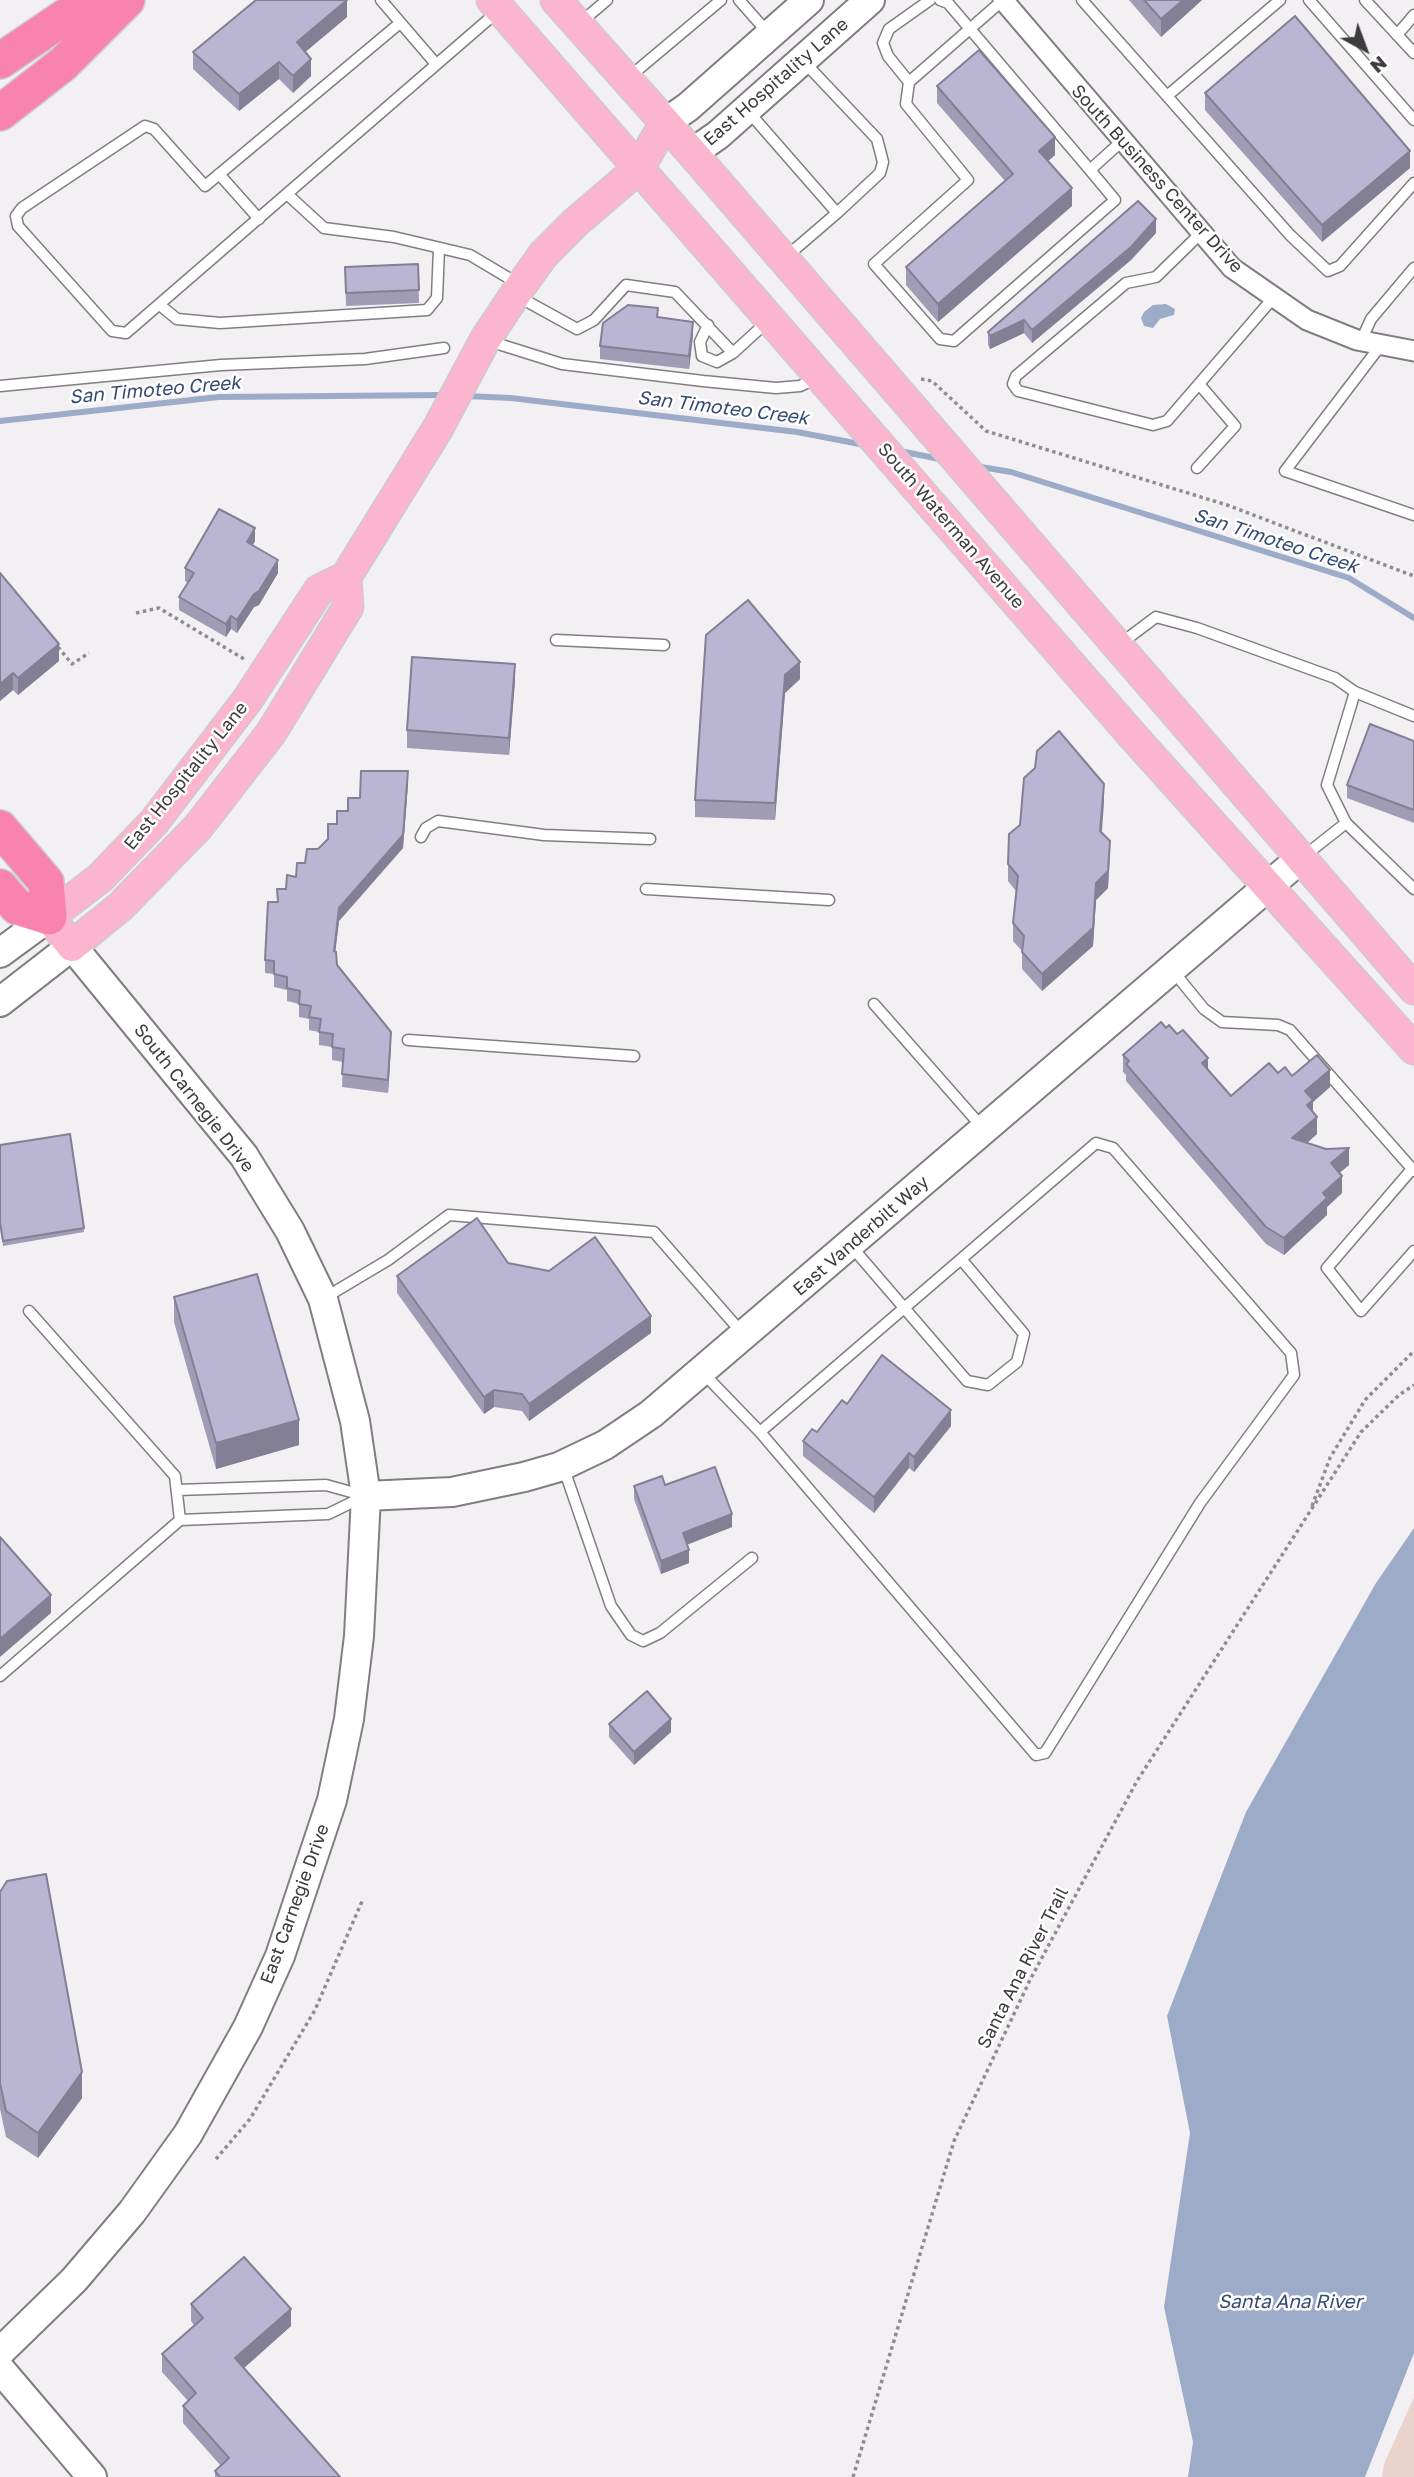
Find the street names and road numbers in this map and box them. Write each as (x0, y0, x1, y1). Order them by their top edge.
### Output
street label: East Hospitality Lane (699, 13, 853, 151)
street label: South Business Center Drive (1067, 80, 1247, 278)
street label: South Waterman Avenue (873, 439, 1029, 613)
street label: East Hospitality Lane (120, 698, 252, 854)
street label: South Carnegie Drive (129, 1020, 259, 1176)
street label: East Vanderbilt Way (789, 1171, 933, 1301)
street label: East Carnegie Drive (256, 1821, 334, 1987)
street label: Santa Ana River Trail (973, 1884, 1073, 2052)

